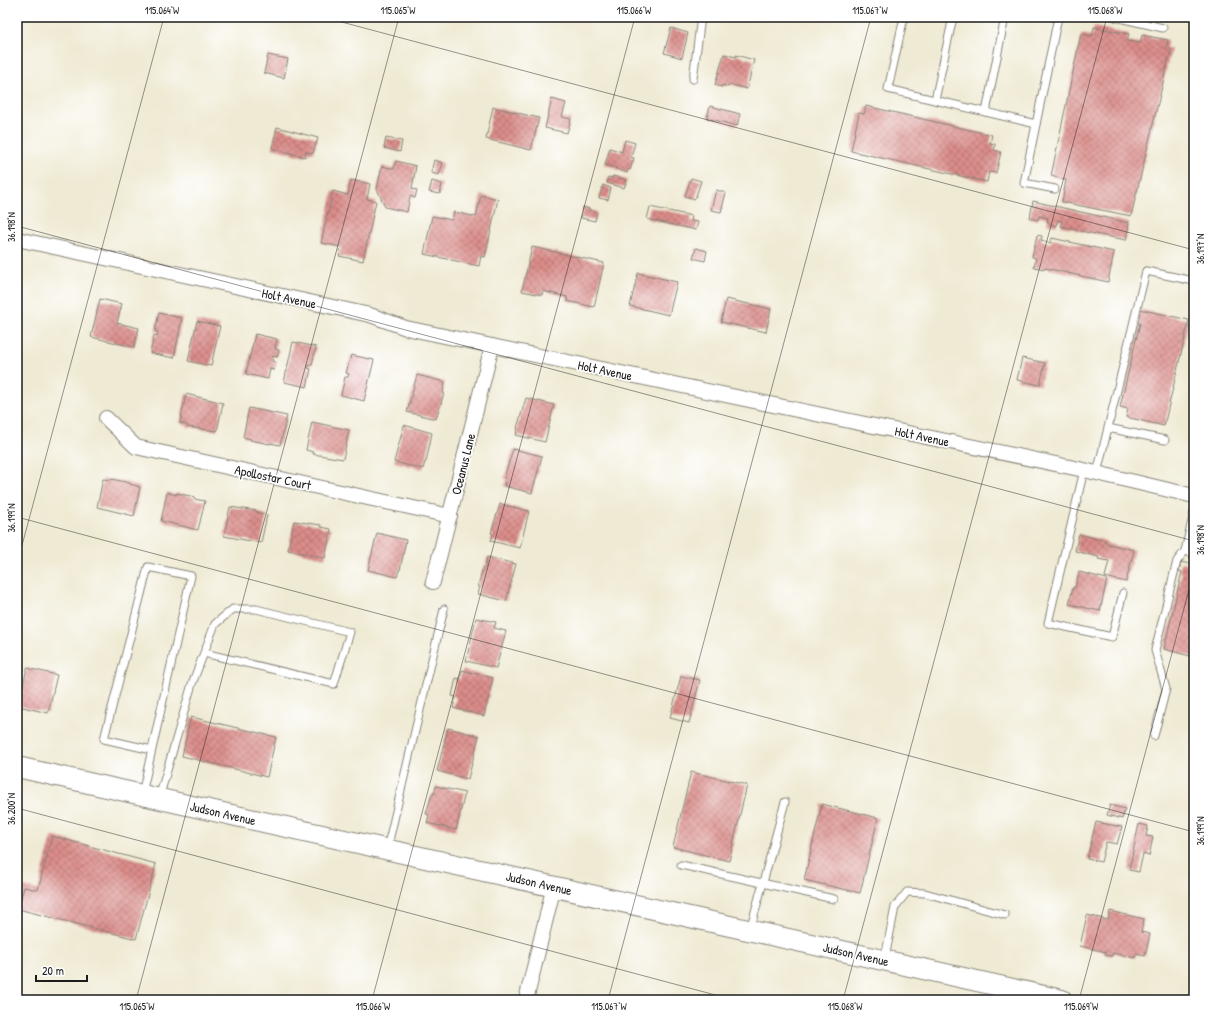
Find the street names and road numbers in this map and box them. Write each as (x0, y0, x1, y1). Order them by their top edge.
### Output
street label: Holt Avenue (260, 283, 318, 313)
street label: Holt Avenue (576, 355, 634, 385)
street label: Holt Avenue (893, 421, 951, 451)
street label: Oceanus Lane (447, 431, 479, 497)
street label: Apollostar Court (233, 460, 313, 494)
street label: Judson Avenue (188, 797, 258, 829)
street label: Judson Avenue (504, 867, 574, 899)
street label: Judson Avenue (821, 938, 891, 970)

